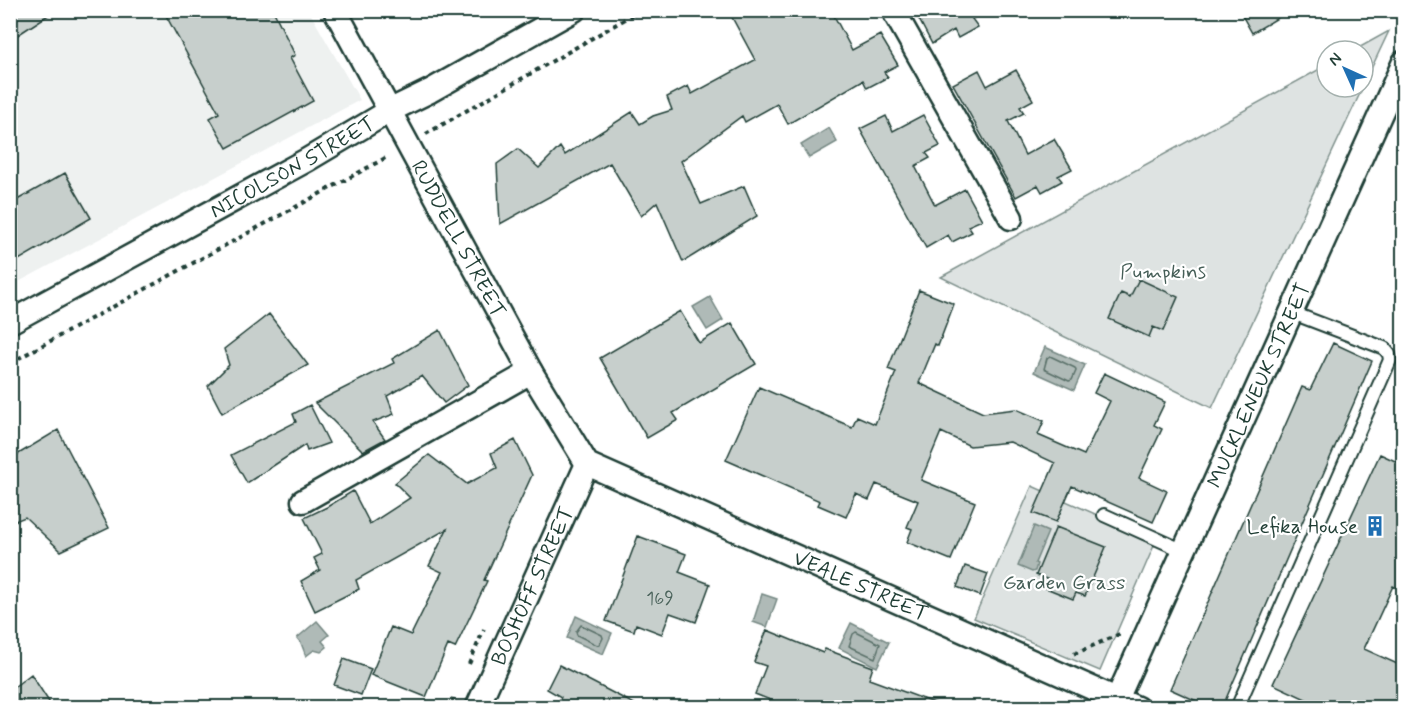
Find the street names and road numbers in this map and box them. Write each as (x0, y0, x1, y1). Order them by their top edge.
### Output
street label: NICOLSON STREET (205, 110, 380, 225)
street label: RUDDELL STREET (404, 156, 512, 323)
street label: MUCKLENEUK STREET (1201, 279, 1318, 493)
street label: BOSHOFF STREET (485, 502, 581, 670)
street label: VEALE STREET (789, 544, 932, 629)

